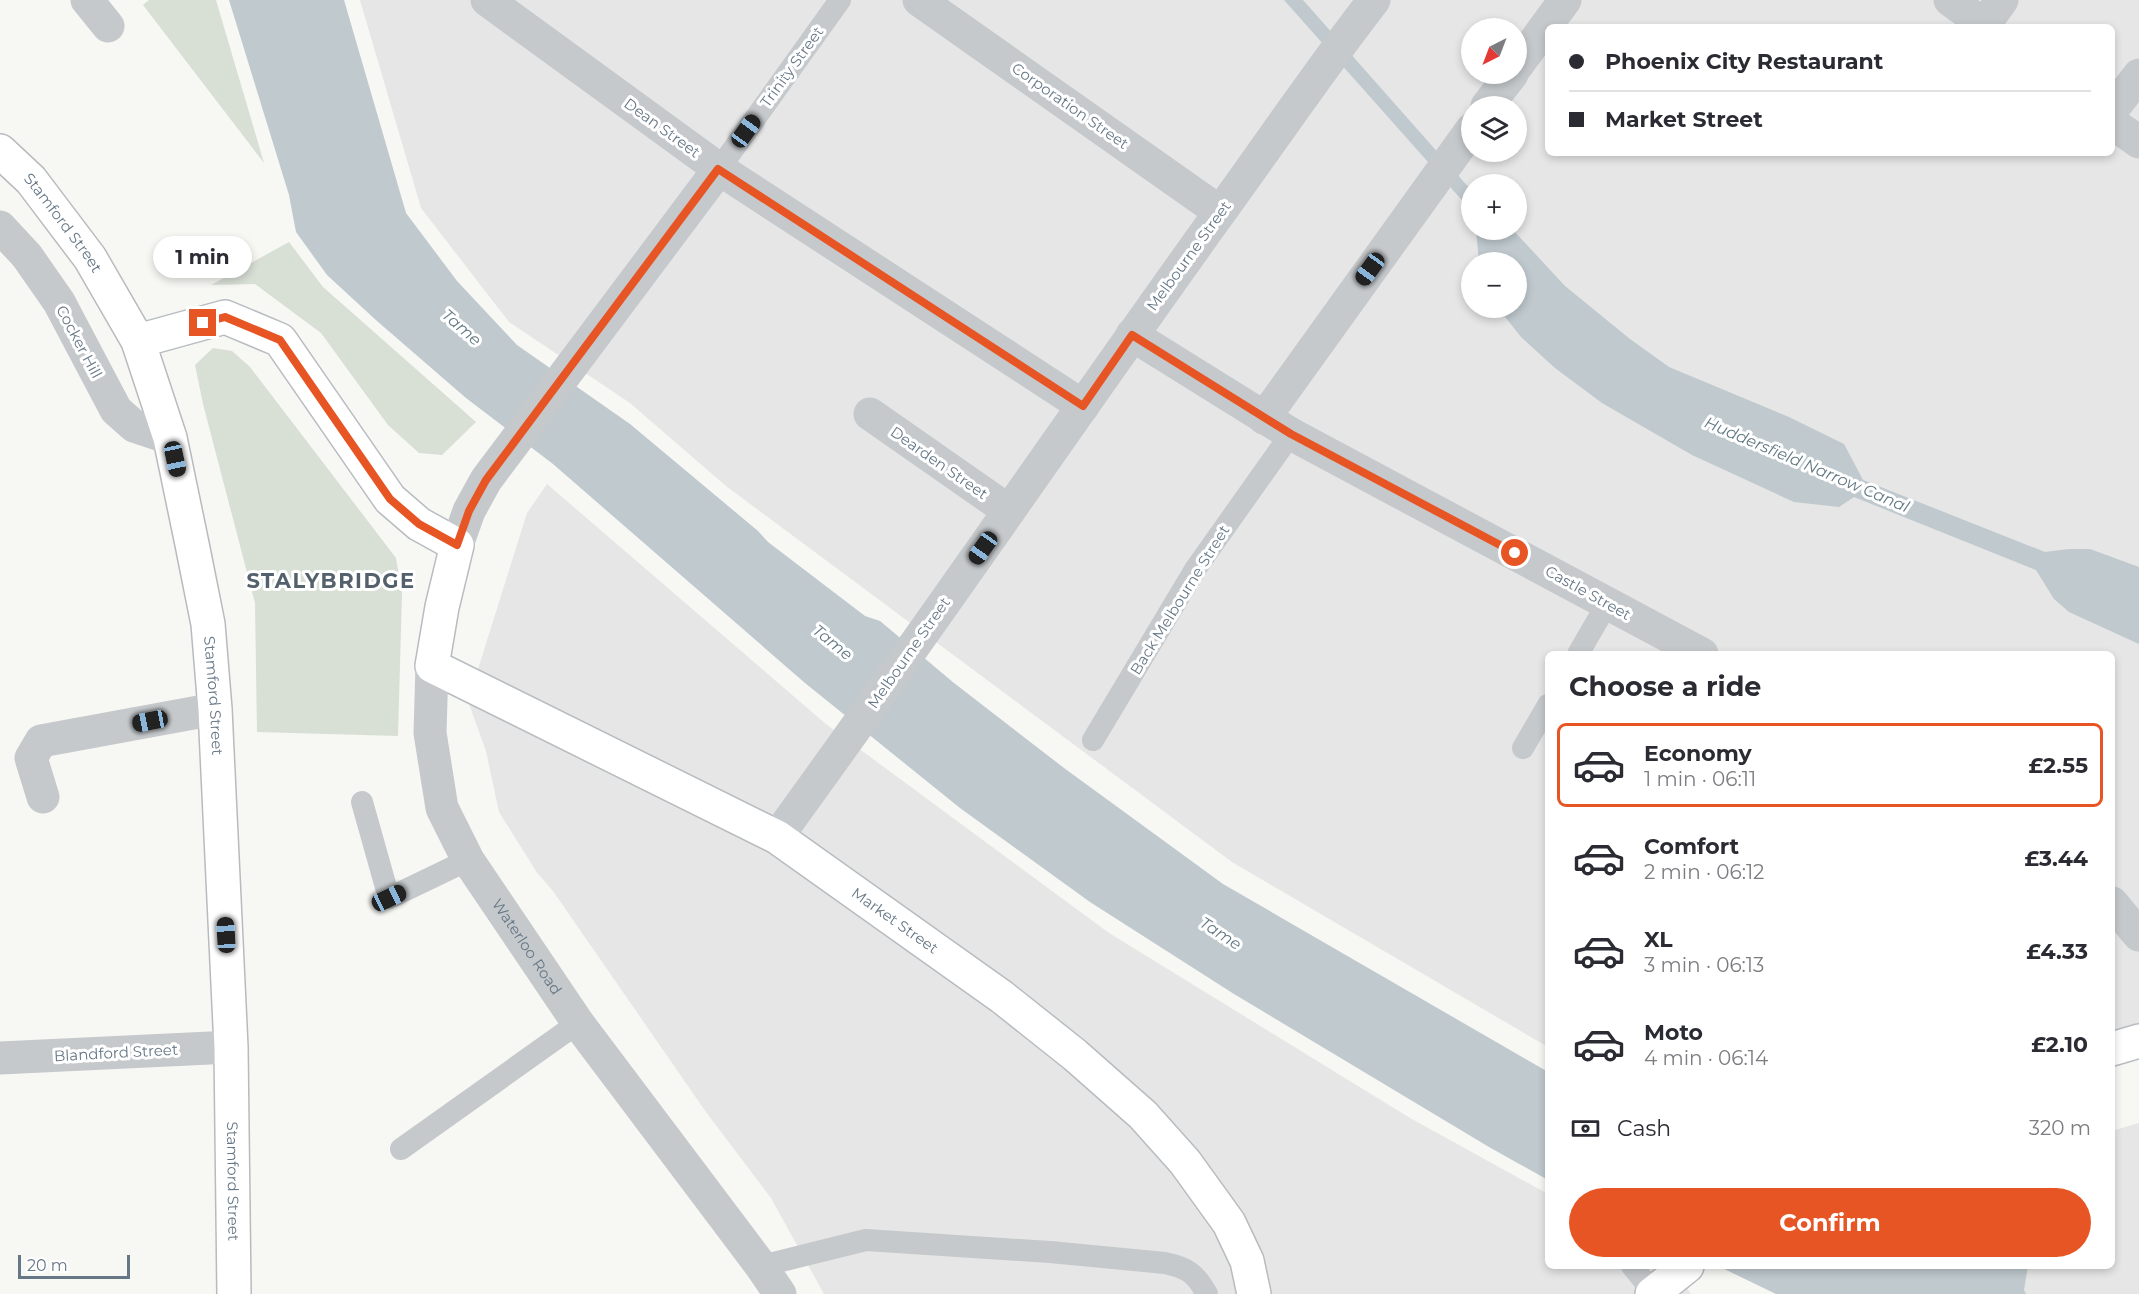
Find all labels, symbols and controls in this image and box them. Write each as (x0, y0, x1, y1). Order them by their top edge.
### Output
north arrow (1461, 18, 1527, 84)
map controls (1461, 18, 1527, 318)
street label: Trinity Street (756, 23, 827, 111)
text: Phoenix City Restaurant (1605, 48, 1883, 75)
street label: Corporation Street (1008, 58, 1132, 153)
street label: Dean Street (621, 94, 704, 162)
button: layers (1461, 96, 1527, 162)
text: Market Street (1605, 106, 1763, 133)
car (728, 111, 764, 151)
street label: Stamford Street (20, 168, 106, 276)
button: + (1461, 174, 1527, 240)
street label: Melbourne Street (1142, 197, 1235, 314)
callout: 1 min (154, 236, 252, 278)
text: 1 min (175, 245, 230, 269)
car (1352, 249, 1388, 289)
button: − (1461, 252, 1527, 318)
street label: Cocker Hill (52, 302, 107, 382)
water label: Tame (438, 305, 485, 350)
route end (189, 309, 216, 336)
water label: Huddersfield Narrow Canal (1702, 413, 1913, 517)
street label: Dearden Street (887, 422, 992, 503)
car (162, 440, 188, 478)
street label: Back Melbourne Street (1126, 521, 1233, 678)
car (965, 528, 1001, 568)
route start (1501, 539, 1528, 566)
street label: Castle Street (1542, 561, 1634, 624)
district label: STALYBRIDGE (246, 568, 416, 593)
street label: Melbourne Street (863, 593, 954, 712)
water label: Tame (809, 621, 856, 664)
street label: Stamford Street (200, 635, 227, 756)
text: Choose a ride (1569, 670, 1761, 703)
car (131, 709, 169, 733)
icon: car (1572, 738, 1626, 792)
text: Economy (1644, 740, 1752, 767)
text: £2.55 (2028, 752, 2088, 779)
text: 1 min · 06:11 (1644, 767, 1756, 791)
icon: car (1572, 831, 1626, 885)
text: Comfort (1644, 833, 1739, 860)
text: £3.44 (2024, 845, 2088, 872)
text: 2 min · 06:12 (1644, 860, 1764, 884)
car (369, 882, 409, 914)
street label: Market Street (848, 883, 942, 958)
street label: Waterloo Road (488, 895, 566, 998)
water label: Tame (1196, 913, 1245, 954)
car (216, 917, 236, 953)
icon: car (1572, 924, 1626, 978)
text: XL (1644, 926, 1673, 953)
text: £4.33 (2026, 938, 2088, 965)
text: 3 min · 06:13 (1644, 953, 1764, 977)
icon: car (1572, 1017, 1626, 1071)
text: Moto (1644, 1019, 1703, 1046)
text: £2.10 (2031, 1031, 2088, 1058)
street label: Blandford Street (53, 1040, 178, 1065)
text: 4 min · 06:14 (1644, 1046, 1768, 1070)
icon: cash (1569, 1112, 1602, 1145)
text: Cash (1617, 1115, 1671, 1142)
text: 320 m (2029, 1116, 2091, 1140)
street label: Stamford Street (223, 1121, 243, 1241)
button: Confirm (1569, 1188, 2091, 1257)
scale bar (18, 1252, 130, 1280)
text: 20 m (27, 1256, 68, 1275)

